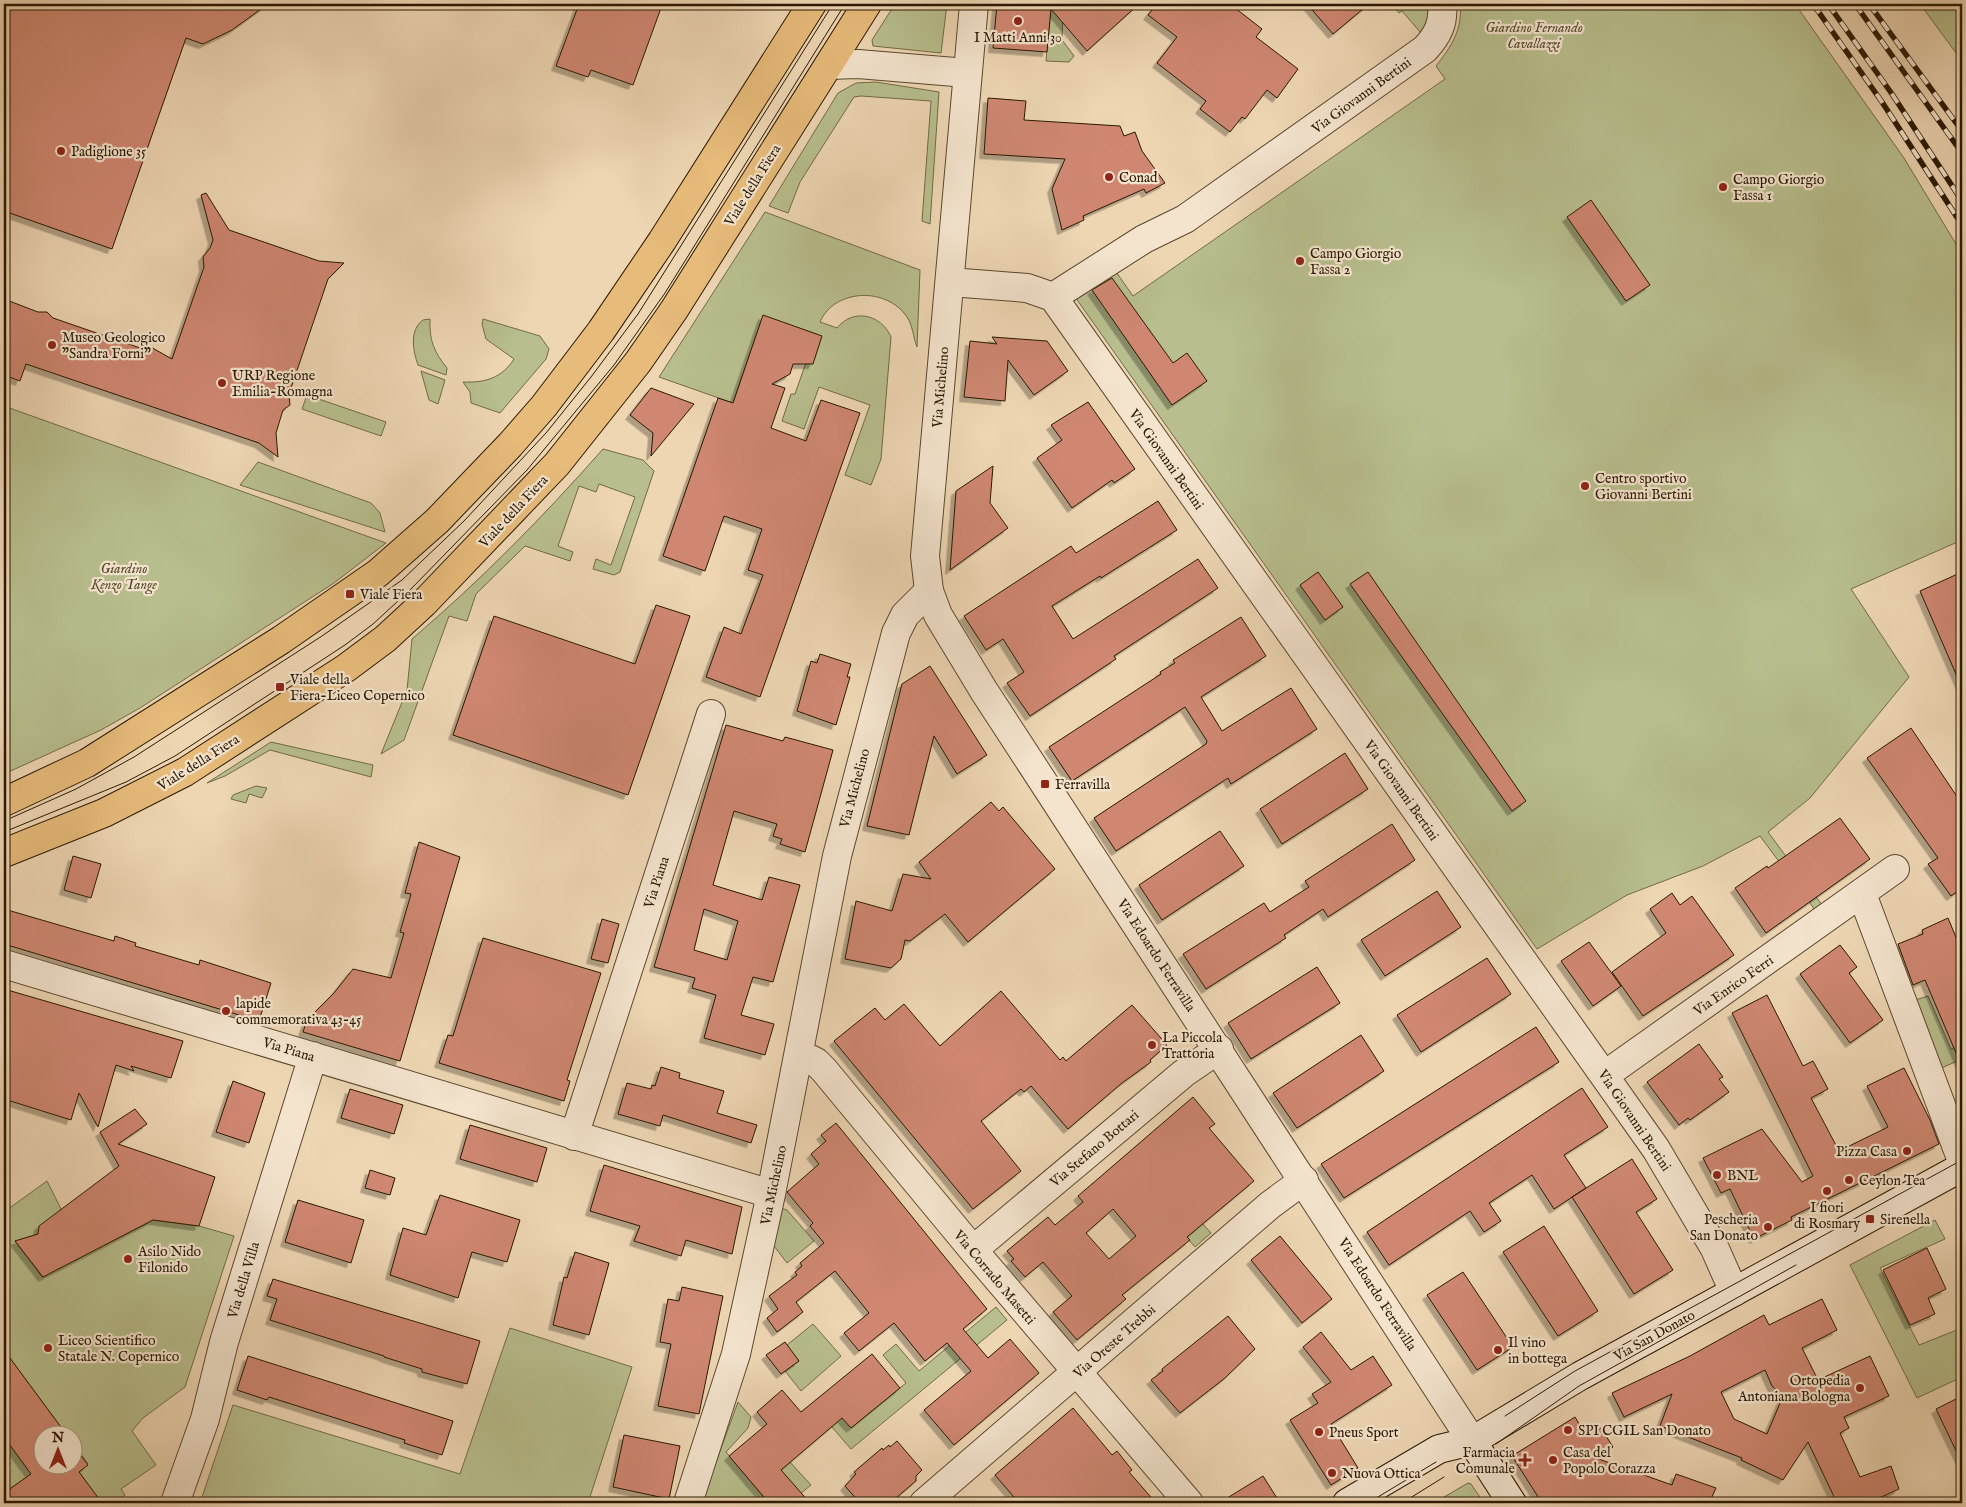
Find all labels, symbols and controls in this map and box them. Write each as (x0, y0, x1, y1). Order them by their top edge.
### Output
marker: I Matti Anni 30 (1012, 15, 1024, 27)
park label: Giardino Fernando Cavallazzi (1485, 19, 1583, 53)
place label: I Matti Anni 30 (974, 29, 1062, 47)
street label: Via Giovanni Bertini (1307, 53, 1415, 139)
street label: Viale della Fiera (720, 141, 786, 231)
place label: Padiglione 35 (71, 143, 146, 161)
marker: Padiglione 35 (55, 145, 67, 157)
place label: Conad (1119, 169, 1158, 187)
marker: Conad (1103, 171, 1115, 183)
place label: Campo Giorgio Fassa 1 (1733, 171, 1825, 205)
marker: Campo Giorgio Fassa 1 (1717, 181, 1729, 193)
place label: Campo Giorgio Fassa 2 (1310, 245, 1402, 279)
marker: Campo Giorgio Fassa 2 (1294, 255, 1306, 267)
place label: Museo Geologico "Sandra Forni" (62, 329, 166, 363)
marker: Museo Geologico "Sandra Forni" (46, 339, 58, 351)
street label: Via Michelino (928, 345, 954, 429)
place label: URP Regione Emilia-Romagna (232, 367, 333, 401)
marker: URP Regione Emilia-Romagna (216, 377, 228, 389)
street label: Via Giovanni Bertini (1124, 405, 1208, 514)
place label: Centro sportivo Giovanni Bertini (1595, 470, 1692, 504)
street label: Viale della Fiera (475, 471, 553, 553)
marker: Centro sportivo Giovanni Bertini (1579, 480, 1591, 492)
park label: Giardino Kenzo Tange (90, 560, 157, 595)
place label: Viale Fiera (359, 586, 423, 604)
marker: Viale Fiera (344, 588, 356, 600)
place label: Viale della Fiera-Liceo Copernico (289, 671, 425, 705)
marker: Viale della Fiera-Liceo Copernico (274, 681, 286, 693)
street label: Viale della Fiera (153, 730, 244, 796)
street label: Via Giovanni Bertini (1359, 736, 1443, 845)
street label: Via Michelino (835, 746, 874, 831)
place label: Ferravilla (1055, 776, 1111, 794)
marker: Ferravilla (1039, 778, 1051, 790)
street label: Via Piana (640, 853, 674, 911)
street label: Via Edoardo Ferravilla (1112, 895, 1200, 1016)
street label: Via Enrico Ferri (1689, 951, 1777, 1021)
place label: lapide commemorativa 43-45 (236, 995, 361, 1029)
marker: lapide commemorativa 43-45 (220, 1005, 232, 1017)
place label: La Piccola Trattoria (1162, 1029, 1223, 1063)
street label: Via Piana (260, 1033, 318, 1067)
marker: La Piccola Trattoria (1146, 1039, 1158, 1051)
street label: Via Giovanni Bertini (1593, 1065, 1675, 1175)
street label: Via Stefano Bottari (1046, 1106, 1143, 1192)
street label: Via Michelino (757, 1143, 791, 1228)
place label: Pizza Casa (1836, 1143, 1898, 1161)
marker: Pizza Casa (1901, 1145, 1913, 1157)
place label: BNL (1727, 1167, 1758, 1185)
marker: BNL (1711, 1169, 1723, 1181)
place label: Ceylon Tea (1859, 1172, 1926, 1190)
marker: Ceylon Tea (1843, 1174, 1855, 1186)
marker: I fiori di Rosmary (1821, 1185, 1833, 1197)
place label: I fiori di Rosmary (1794, 1199, 1860, 1233)
place label: Pescheria San Donato (1690, 1211, 1759, 1245)
place label: Sirenella (1880, 1211, 1931, 1229)
marker: Sirenella (1864, 1213, 1876, 1225)
marker: Pescheria San Donato (1762, 1221, 1774, 1233)
street label: Via Corrado Masetti (949, 1226, 1039, 1329)
street label: Via Edoardo Ferravilla (1333, 1234, 1421, 1355)
street label: Via della Villa (223, 1239, 264, 1322)
place label: Asilo Nido Filonido (137, 1243, 202, 1277)
marker: Asilo Nido Filonido (122, 1253, 134, 1265)
street label: Via Oreste Trebbi (1069, 1301, 1160, 1383)
street label: Via San Donato (1610, 1306, 1699, 1366)
place label: Liceo Scientifico Statale N. Copernico (58, 1332, 180, 1366)
place label: Il vino in bottega (1508, 1334, 1568, 1368)
marker: Liceo Scientifico Statale N. Copernico (42, 1342, 54, 1354)
marker: Il vino in bottega (1492, 1344, 1504, 1356)
place label: Ortopedia Antoniana Bologna (1737, 1372, 1851, 1406)
marker: Ortopedia Antoniana Bologna (1854, 1382, 1866, 1394)
place label: SPI CGIL San Donato (1578, 1422, 1711, 1440)
north arrow (32, 1424, 82, 1474)
place label: Pneus Sport (1329, 1424, 1399, 1442)
marker: SPI CGIL San Donato (1562, 1424, 1574, 1436)
marker: Pneus Sport (1313, 1426, 1325, 1438)
text: N (51, 1429, 64, 1447)
place label: Farmacia Comunale (1456, 1444, 1516, 1478)
place label: Casa del Popolo Corazza (1563, 1444, 1656, 1478)
marker: Farmacia Comunale (1519, 1454, 1531, 1466)
marker: Casa del Popolo Corazza (1547, 1454, 1559, 1466)
place label: Nuova Ottica (1342, 1465, 1422, 1483)
marker: Nuova Ottica (1326, 1467, 1338, 1479)

